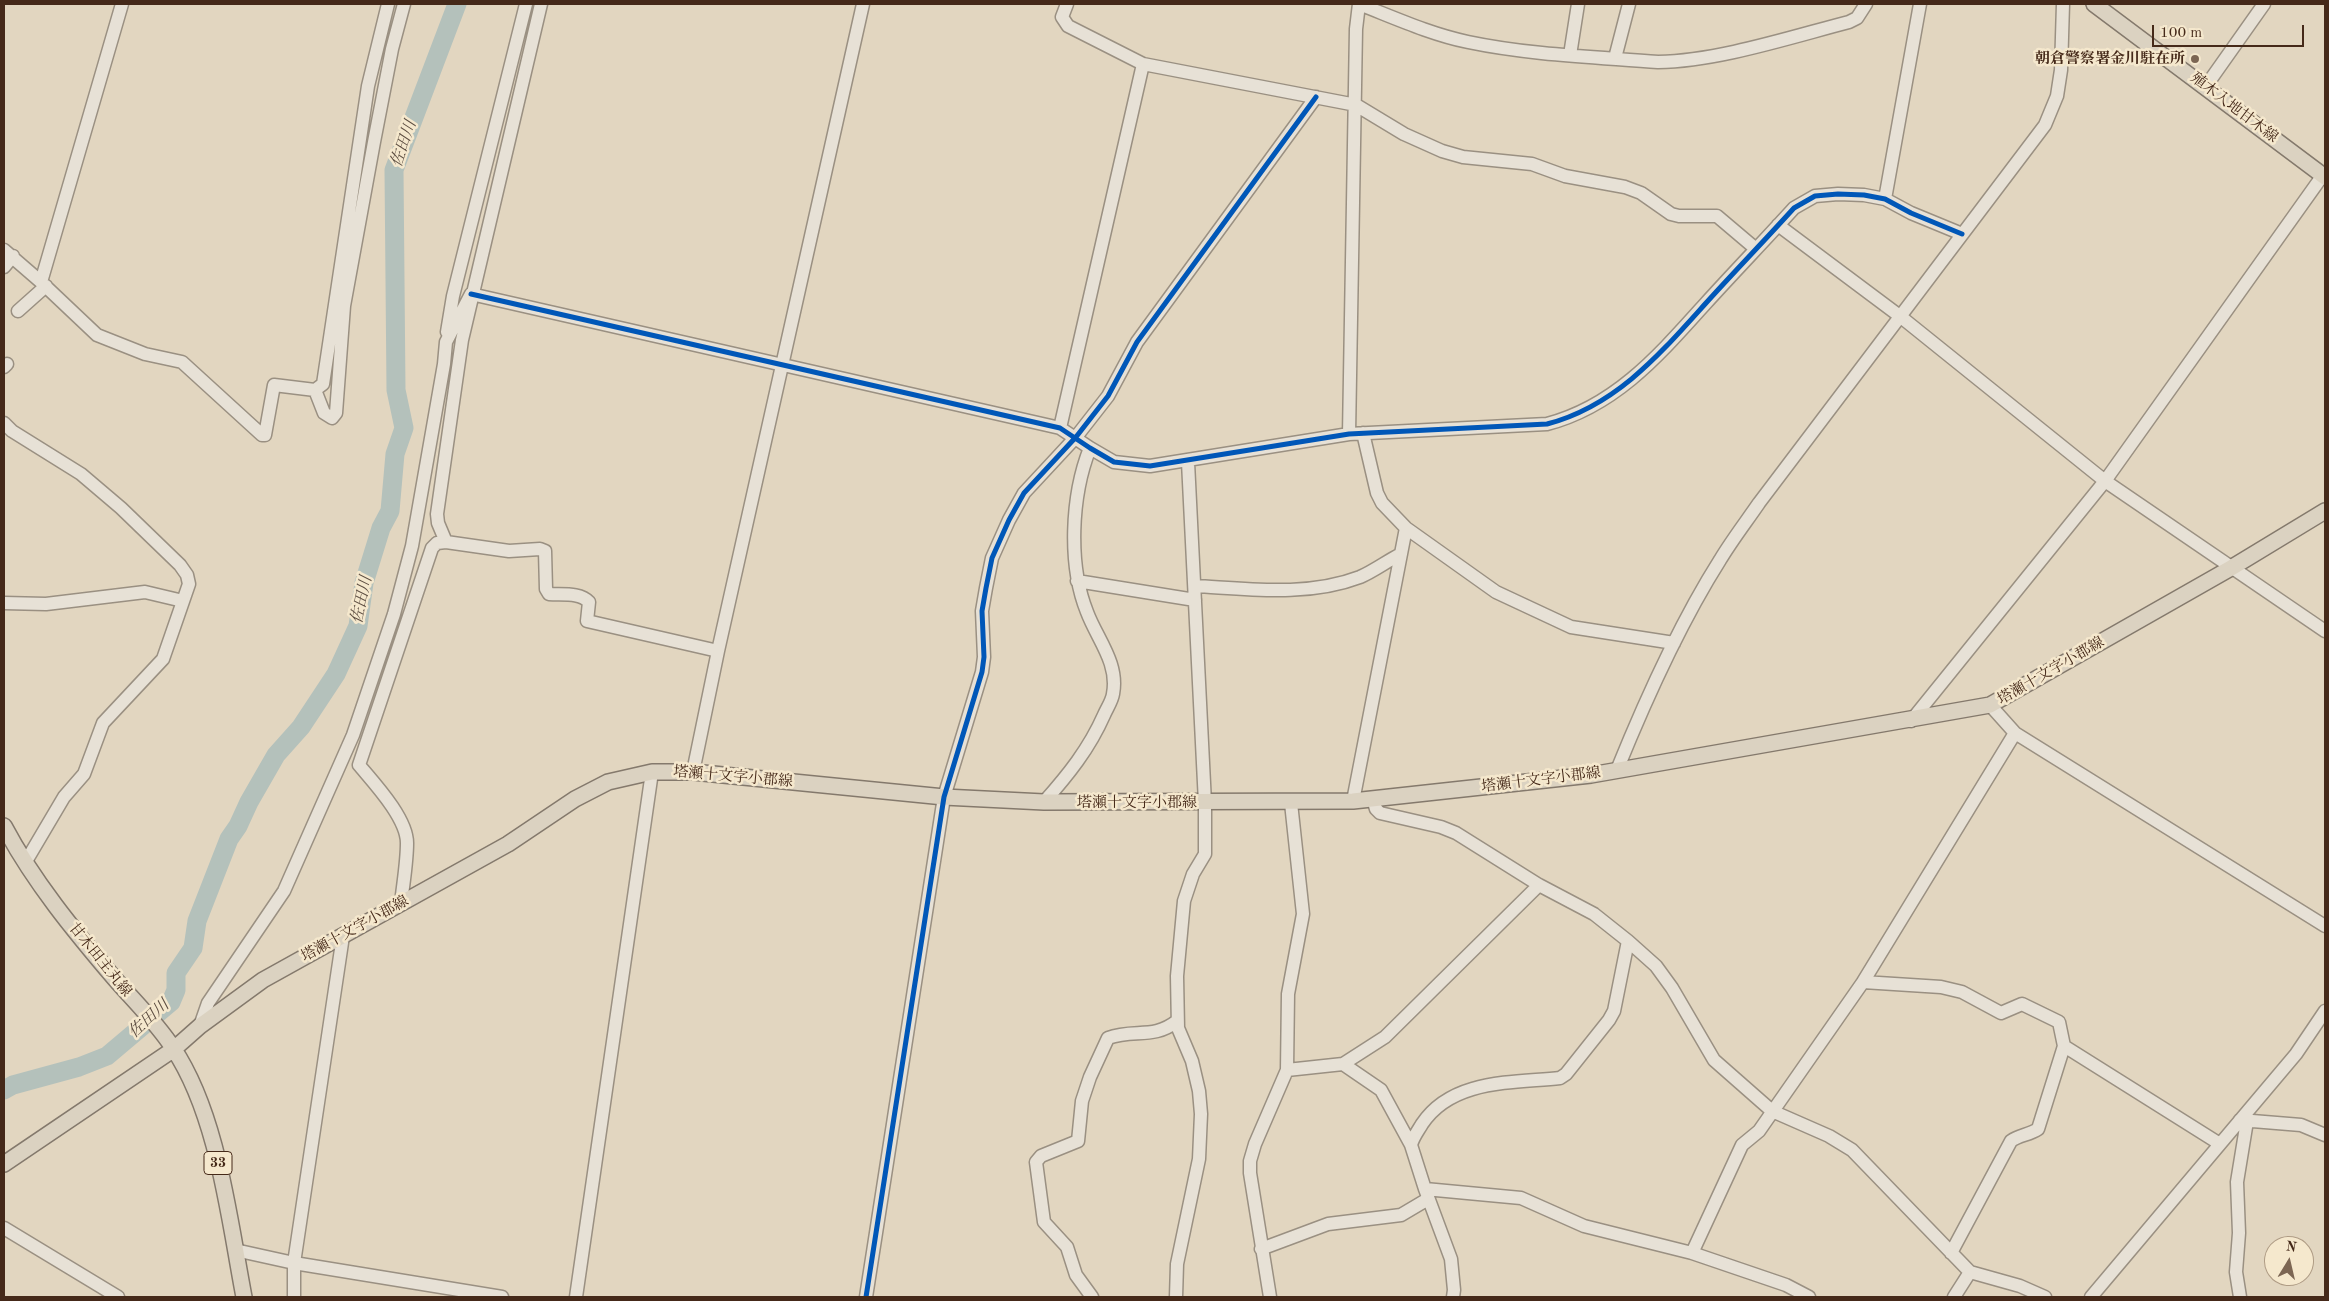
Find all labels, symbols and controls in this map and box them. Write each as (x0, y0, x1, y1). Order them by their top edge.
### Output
scale bar (2154, 15, 2306, 47)
text: 100 m (2160, 26, 2202, 41)
place label: 朝倉警察署金川駐在所 (2035, 50, 2185, 68)
marker: 朝倉警察署金川駐在所 (2189, 53, 2201, 65)
street label: 殖木入地甘木線 (2187, 69, 2281, 147)
water label: 佐田川 (387, 118, 421, 170)
water label: 佐田川 (348, 575, 376, 625)
street label: 塔瀬十文字小郡線 (1995, 633, 2107, 709)
street label: 塔瀬十文字小郡線 (672, 763, 794, 791)
street label: 塔瀬十文字小郡線 (1480, 764, 1602, 796)
street label: 塔瀬十文字小郡線 (1077, 794, 1197, 812)
street label: 塔瀬十文字小郡線 (298, 892, 412, 966)
street label: 甘木田主丸線 (65, 919, 135, 1001)
water label: 佐田川 (125, 996, 173, 1042)
road number: 33 (204, 1152, 232, 1174)
north arrow (2264, 1236, 2314, 1286)
text: N (2285, 1239, 2298, 1255)

